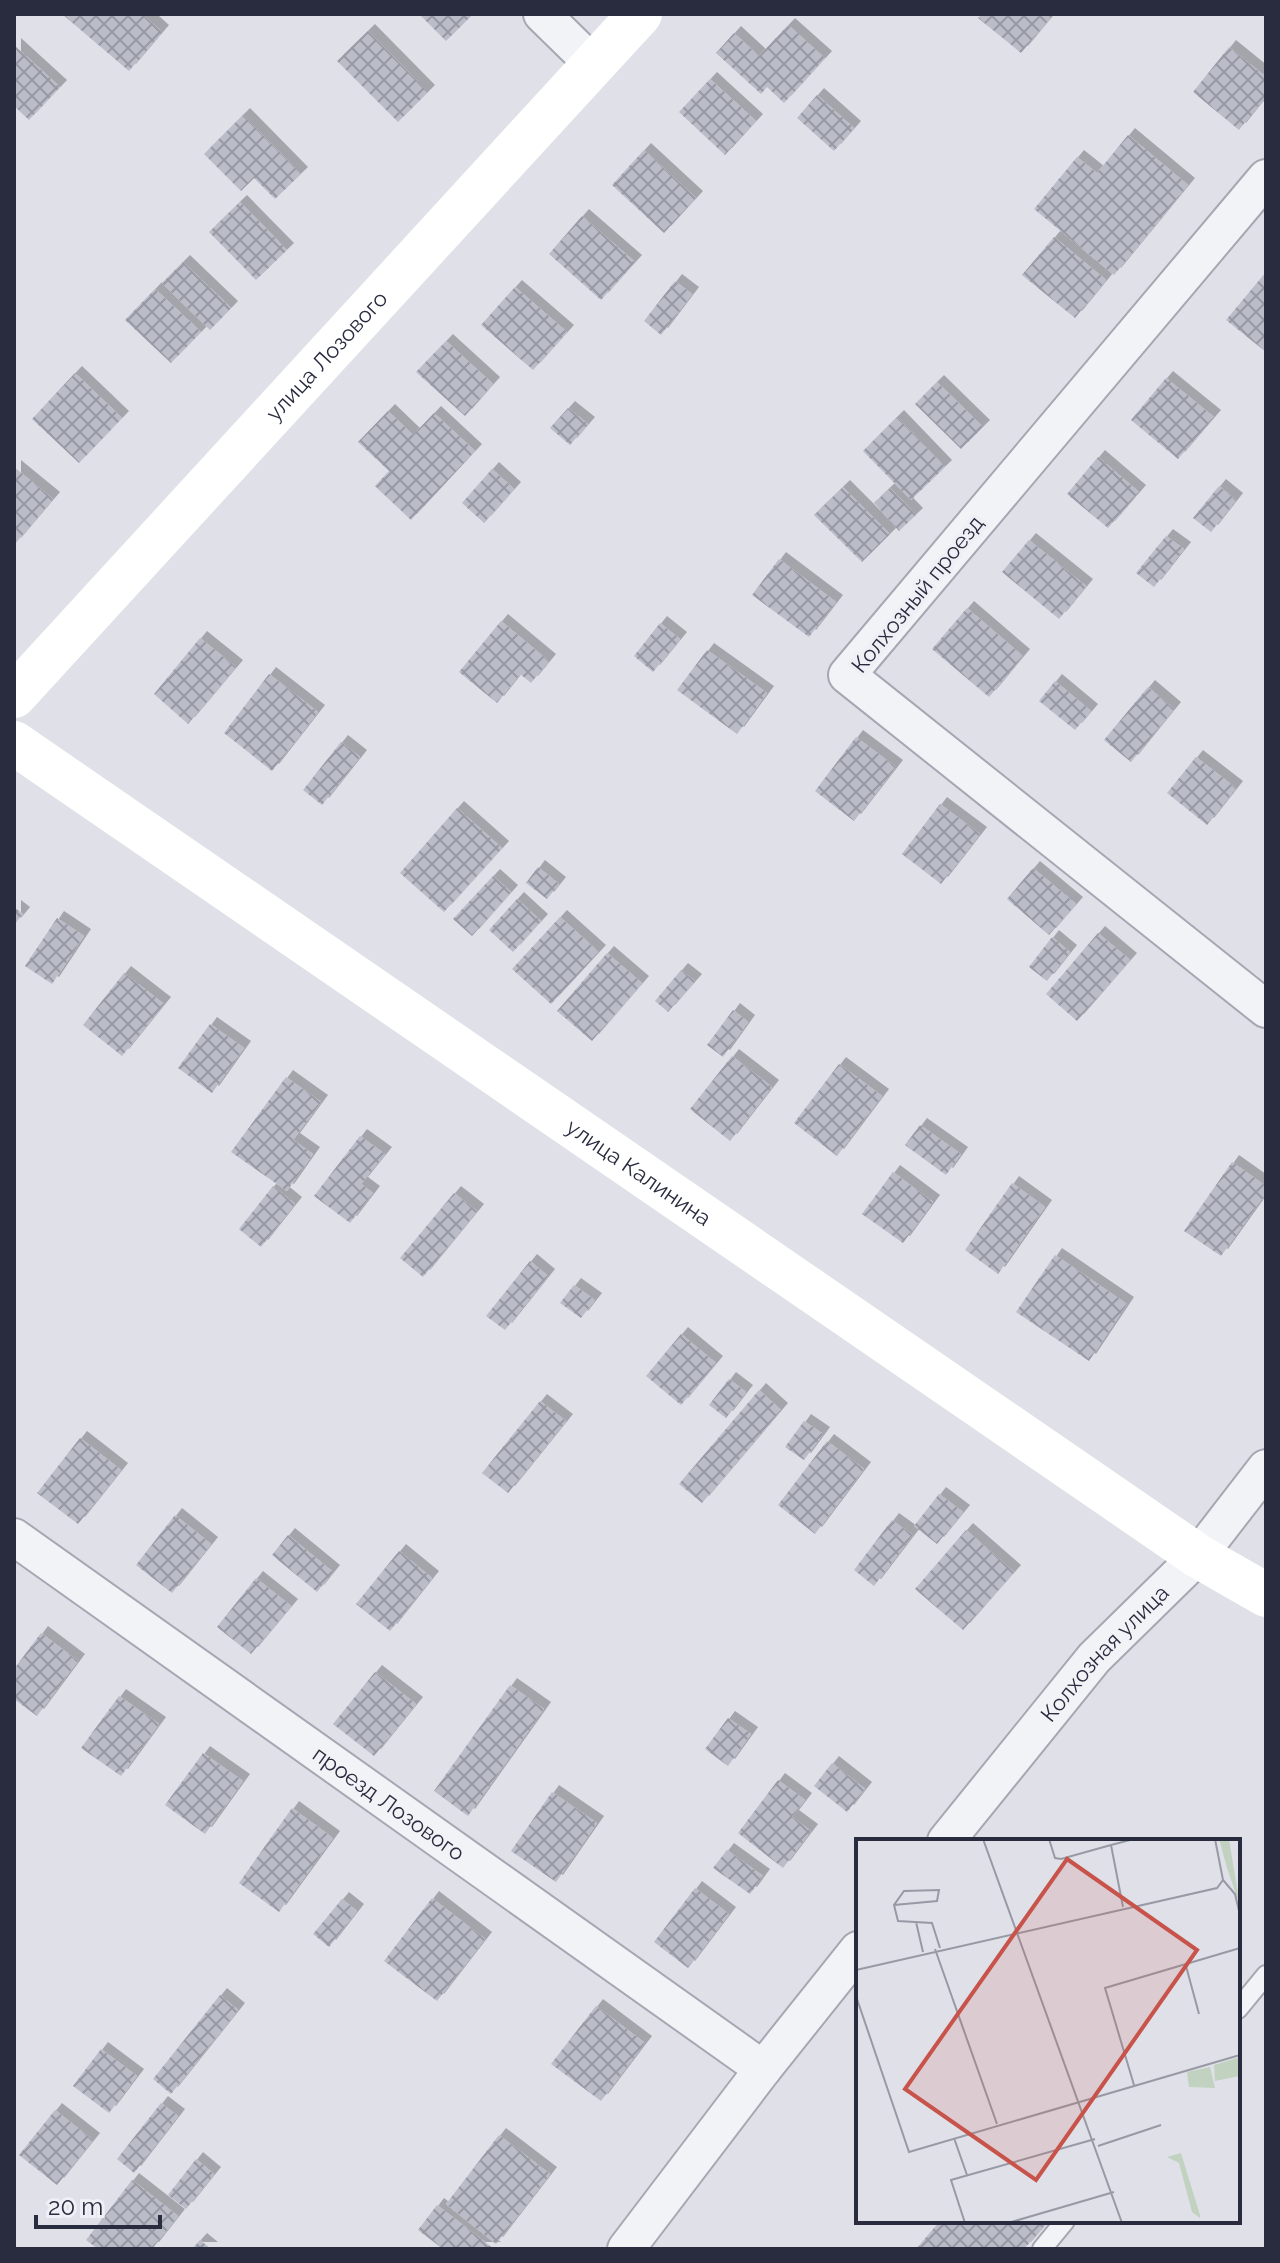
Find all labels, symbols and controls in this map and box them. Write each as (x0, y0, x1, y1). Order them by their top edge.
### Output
street label: улица Лозового (260, 285, 392, 426)
street label: Колхозный проезд (846, 510, 988, 678)
street label: улица Калинина (561, 1113, 716, 1231)
street label: Колхозная улица (1035, 1579, 1174, 1727)
street label: проезд Лозового (308, 1741, 470, 1866)
inset map (856, 1839, 1240, 2223)
scale bar (36, 2179, 160, 2229)
text: 20 m (48, 2192, 103, 2221)

